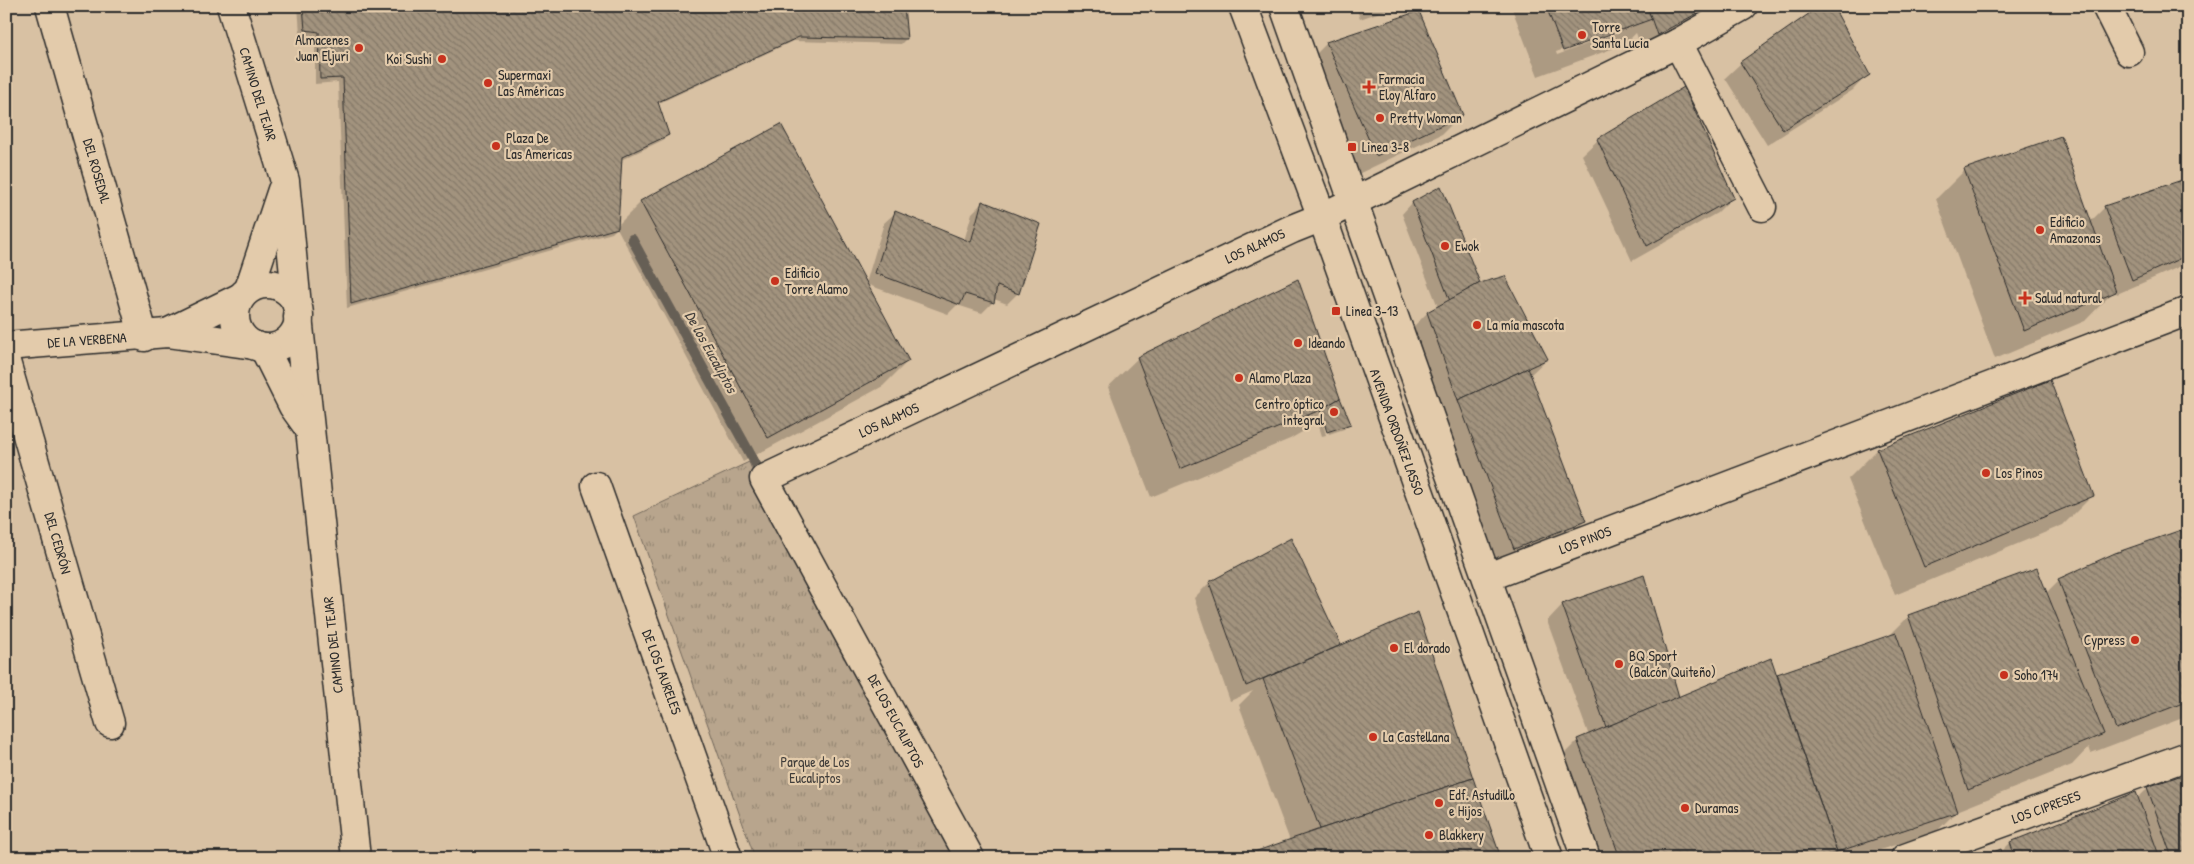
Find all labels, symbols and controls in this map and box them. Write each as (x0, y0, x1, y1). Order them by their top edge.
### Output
place label: Torre Santa Lucia (1592, 17, 1649, 52)
marker: Torre Santa Lucia (1576, 29, 1588, 41)
place label: Almacenes Juan Eljuri (295, 30, 349, 66)
marker: Almacenes Juan Eljuri (353, 42, 365, 54)
street label: CAMINO DEL TEJAR (235, 45, 282, 143)
place label: Koi Sushi (386, 49, 432, 68)
marker: Koi Sushi (436, 53, 448, 65)
place label: Supermaxi Las Américas (498, 65, 564, 100)
place label: Farmacia Eloy Alfaro (1378, 69, 1436, 105)
marker: Supermaxi Las Américas (482, 77, 494, 89)
marker: Farmacia Eloy Alfaro (1363, 81, 1375, 93)
place label: Pretty Woman (1390, 108, 1462, 128)
marker: Pretty Woman (1374, 112, 1386, 124)
place label: Plaza De Las Americas (506, 128, 572, 163)
street label: DEL ROSEDAL (79, 136, 116, 206)
place label: Linea 3-8 (1362, 137, 1409, 156)
marker: Plaza De Las Americas (490, 140, 502, 152)
marker: Linea 3-8 (1346, 141, 1358, 153)
place label: Edificio Amazonas (2050, 212, 2101, 247)
street label: LOS ALAMOS (1222, 223, 1288, 268)
marker: Edificio Amazonas (2034, 224, 2046, 236)
place label: Ewok (1455, 236, 1479, 255)
marker: Ewok (1439, 240, 1451, 252)
place label: Edificio Torre Alamo (785, 263, 848, 298)
marker: Edificio Torre Alamo (769, 275, 781, 287)
place label: Salud natural (2035, 288, 2102, 307)
marker: Salud natural (2019, 292, 2031, 304)
place label: Linea 3-13 (1346, 301, 1398, 320)
marker: Linea 3-13 (1330, 305, 1342, 317)
water label: De los Eucaliptos (680, 307, 743, 398)
place label: La mía mascota (1487, 315, 1565, 334)
marker: La mía mascota (1471, 319, 1483, 331)
street label: DE LA VERBENA (47, 327, 127, 352)
place label: Ideando (1308, 333, 1346, 352)
marker: Ideando (1292, 337, 1304, 349)
street label: AVENIDA ORDOÑEZ LASSO (1366, 366, 1429, 498)
place label: Alamo Plaza (1249, 368, 1311, 387)
marker: Alamo Plaza (1233, 372, 1245, 384)
place label: Centro óptico integral (1255, 394, 1324, 430)
street label: LOS ALAMOS (856, 397, 922, 442)
marker: Centro óptico integral (1328, 406, 1340, 418)
place label: Los Pinos (1996, 463, 2043, 482)
marker: Los Pinos (1980, 467, 1992, 479)
street label: DEL CEDRÓN (41, 510, 76, 576)
street label: LOS PINOS (1556, 521, 1614, 558)
street label: CAMINO DEL TEJAR (318, 596, 347, 694)
street label: DE LOS LAURELES (638, 627, 687, 717)
place label: Cypress (2084, 630, 2125, 650)
marker: Cypress (2129, 634, 2141, 646)
place label: El dorado (1404, 638, 1451, 657)
marker: El dorado (1388, 642, 1400, 654)
place label: BQ Sport (Balcón Quiteño) (1629, 646, 1716, 681)
marker: BQ Sport (Balcón Quiteño) (1613, 658, 1625, 670)
place label: Soho 174 (2014, 665, 2058, 684)
marker: Soho 174 (1998, 669, 2010, 681)
street label: DE LOS EUCALIPTOS (864, 671, 929, 771)
place label: La Castellana (1383, 727, 1450, 746)
marker: La Castellana (1367, 731, 1379, 743)
park label: Parque de Los Eucaliptos (781, 752, 849, 788)
place label: Edf. Astudillo e Hijos (1449, 785, 1515, 821)
street label: LOS CIPRESES (2009, 785, 2083, 828)
marker: Edf. Astudillo e Hijos (1433, 797, 1445, 809)
place label: Duramas (1695, 798, 1739, 817)
marker: Duramas (1679, 802, 1691, 814)
place label: Blakkery (1439, 825, 1484, 845)
marker: Blakkery (1423, 829, 1435, 841)

